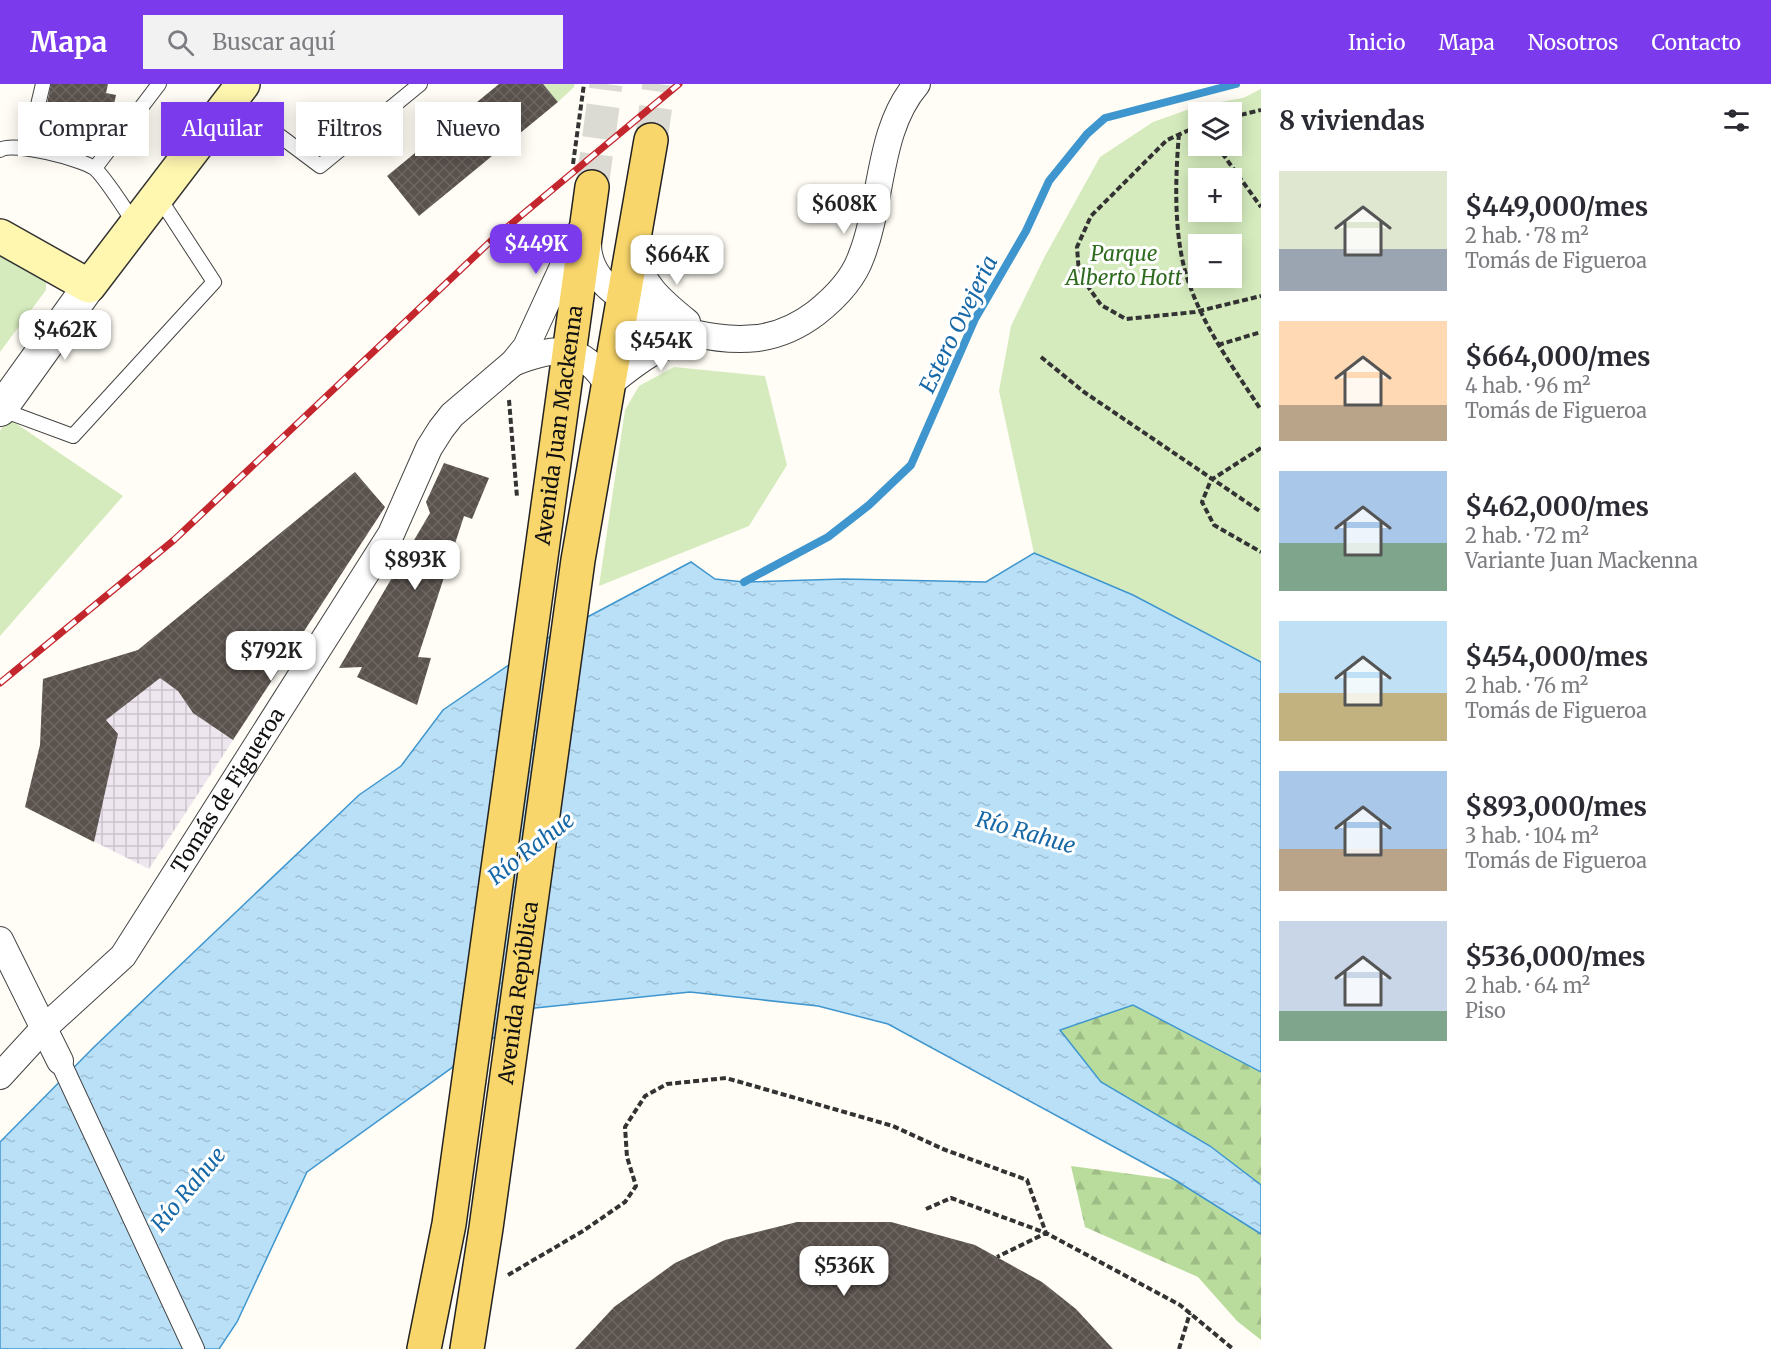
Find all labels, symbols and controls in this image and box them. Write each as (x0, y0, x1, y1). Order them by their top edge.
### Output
search box (143, 15, 563, 69)
text: Mapa (30, 24, 107, 60)
icon: search (164, 26, 197, 59)
text: Buscar aquí (212, 28, 335, 56)
text: Inicio (1348, 29, 1406, 56)
text: Mapa (1439, 29, 1495, 56)
text: Nosotros (1528, 29, 1618, 56)
text: Contacto (1651, 29, 1741, 56)
chip: Comprar (18, 102, 149, 156)
chip: Alquilar (161, 102, 284, 156)
chip: Filtros (296, 102, 403, 156)
chip: Nuevo (415, 102, 521, 156)
map controls (1188, 102, 1242, 288)
button: layers (1188, 102, 1242, 156)
text: 8 viviendas (1279, 104, 1425, 137)
icon: filters (1720, 104, 1753, 137)
button: + (1188, 168, 1242, 222)
pin: $608K (802, 184, 886, 235)
text: $449,000/mes (1465, 190, 1648, 223)
text: $608K (811, 191, 877, 216)
icon: home (1327, 195, 1399, 267)
text: 2 hab. · 78 m² (1465, 223, 1589, 248)
pin: $449K (494, 224, 578, 275)
text: $449K (504, 231, 568, 256)
button: − (1188, 234, 1242, 288)
pin: $664K (635, 235, 719, 286)
park label: Parque Alberto Hott (1064, 240, 1183, 291)
text: $664K (645, 242, 709, 267)
text: Tomás de Figueroa (1465, 248, 1647, 273)
water label: Estero Ovejeria (913, 251, 1003, 397)
street label: Avenida Juan Mackenna (529, 303, 589, 548)
pin: $462K (23, 310, 107, 361)
text: $462K (33, 317, 97, 342)
pin: $454K (619, 321, 703, 372)
text: $454K (629, 328, 693, 353)
text: $664,000/mes (1465, 340, 1650, 373)
icon: home (1327, 345, 1399, 417)
text: 4 hab. · 96 m² (1465, 373, 1590, 398)
text: Tomás de Figueroa (1465, 398, 1647, 423)
text: $462,000/mes (1465, 490, 1649, 523)
icon: home (1327, 495, 1399, 567)
text: 2 hab. · 72 m² (1465, 523, 1589, 548)
pin: $893K (373, 540, 457, 591)
text: $893K (384, 547, 446, 572)
text: Variante Juan Mackenna (1465, 548, 1698, 573)
pin: $792K (229, 631, 313, 682)
text: $792K (240, 638, 302, 663)
text: $454,000/mes (1465, 640, 1648, 673)
icon: home (1327, 645, 1399, 717)
text: 2 hab. · 76 m² (1465, 673, 1588, 698)
text: Tomás de Figueroa (1465, 698, 1647, 723)
street label: Tomás de Figueroa (165, 702, 290, 878)
text: $893,000/mes (1465, 790, 1647, 823)
icon: home (1327, 795, 1399, 867)
water label: Río Rahue (973, 805, 1079, 859)
water label: Río Rahue (482, 806, 580, 890)
text: 3 hab. · 104 m² (1465, 823, 1599, 848)
text: Tomás de Figueroa (1465, 848, 1647, 873)
street label: Avenida República (492, 899, 544, 1087)
text: $536,000/mes (1465, 940, 1646, 973)
icon: home (1327, 945, 1399, 1017)
text: 2 hab. · 64 m² (1465, 973, 1590, 998)
text: Piso (1465, 998, 1506, 1023)
water label: Río Rahue (145, 1141, 231, 1237)
pin: $536K (802, 1246, 886, 1297)
text: $536K (813, 1253, 875, 1278)

